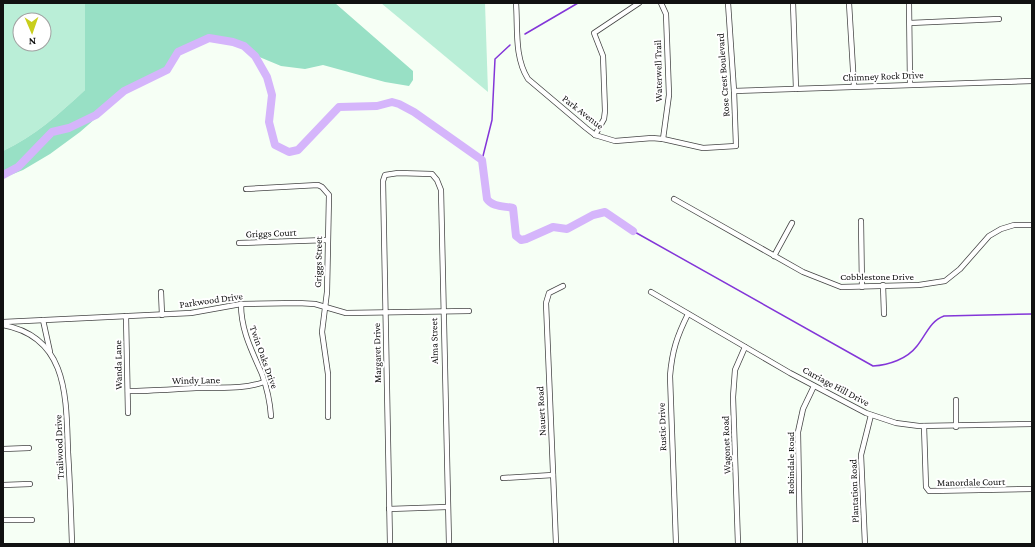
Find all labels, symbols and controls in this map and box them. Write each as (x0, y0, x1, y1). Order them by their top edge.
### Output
north arrow (12, 12, 52, 52)
street label: Rose Crest Boulevard (715, 32, 731, 117)
text: N (28, 36, 36, 48)
street label: Waterwell Trail (652, 40, 664, 102)
street label: Chimney Rock Drive (842, 69, 924, 83)
street label: Park Avenue (560, 93, 606, 132)
street label: Griggs Court (245, 227, 297, 239)
street label: Griggs Street (312, 236, 324, 288)
street label: Cobblestone Drive (840, 271, 914, 282)
street label: Parkwood Drive (179, 290, 244, 310)
street label: Alma Street (428, 317, 440, 364)
street label: Margaret Drive (371, 322, 383, 383)
street label: Twin Oaks Drive (247, 324, 281, 391)
street label: Wanda Lane (112, 339, 124, 390)
street label: Carriage Hill Drive (801, 364, 872, 408)
street label: Windy Lane (172, 374, 221, 386)
street label: Nauert Road (534, 385, 548, 436)
street label: Rustic Drive (656, 402, 668, 451)
street label: Trailwood Drive (52, 414, 66, 480)
street label: Wagonet Road (719, 415, 733, 474)
street label: Robindale Road (785, 431, 796, 494)
street label: Plantation Road (847, 458, 861, 523)
street label: Manordale Court (937, 476, 1006, 488)

